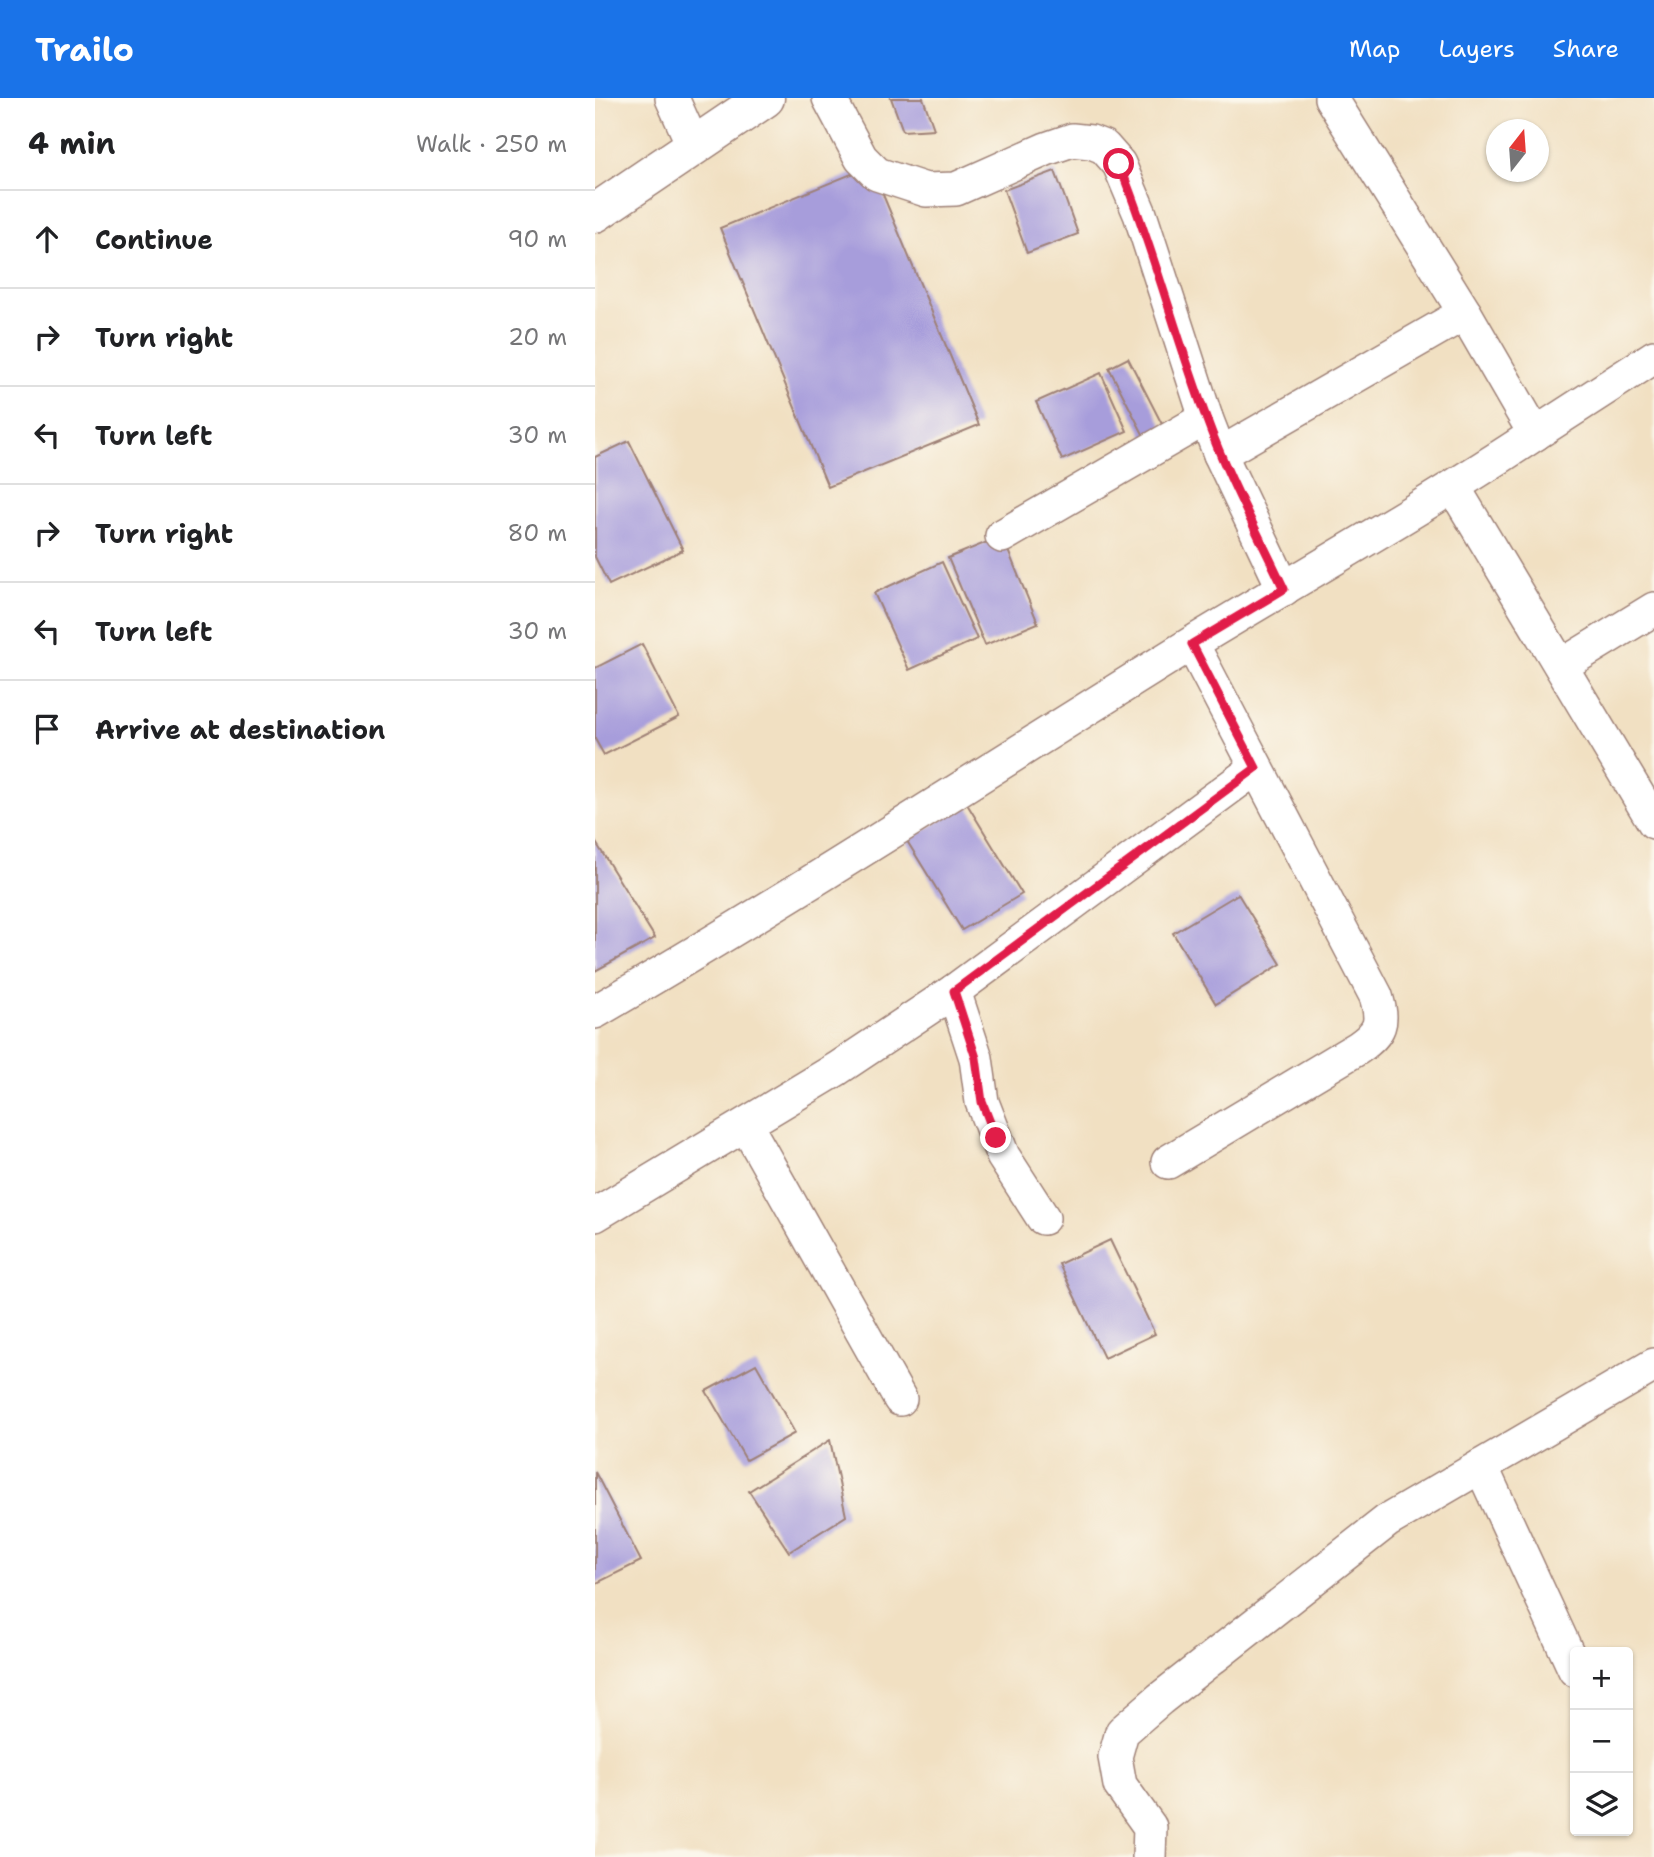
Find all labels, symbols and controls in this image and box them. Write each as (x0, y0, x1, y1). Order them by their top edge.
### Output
text: Trailo (35, 27, 134, 72)
text: Map (1349, 33, 1400, 65)
text: Layers (1438, 33, 1515, 65)
text: Share (1553, 33, 1619, 65)
north arrow (1486, 119, 1549, 182)
text: 4 min (28, 123, 115, 164)
text: Walk · 250 m (416, 129, 567, 159)
route start (1103, 148, 1134, 179)
icon: ahead (28, 220, 66, 258)
text: Continue (95, 222, 213, 257)
text: 90 m (507, 224, 567, 254)
icon: right (28, 318, 66, 356)
text: Turn right (95, 320, 233, 355)
text: 20 m (508, 322, 567, 352)
icon: left (28, 416, 66, 454)
text: Turn left (95, 418, 212, 453)
text: 30 m (508, 420, 567, 450)
icon: right (28, 514, 66, 552)
text: Turn right (95, 516, 233, 551)
text: 80 m (508, 518, 567, 548)
icon: left (28, 612, 66, 650)
text: Turn left (95, 614, 212, 649)
text: 30 m (508, 616, 567, 646)
icon: arrive (28, 710, 66, 748)
text: Arrive at destination (95, 712, 385, 747)
route end (980, 1122, 1011, 1153)
map controls (1570, 1647, 1633, 1836)
button: + (1570, 1647, 1633, 1710)
button: − (1570, 1710, 1633, 1773)
button: layers (1570, 1773, 1633, 1836)

